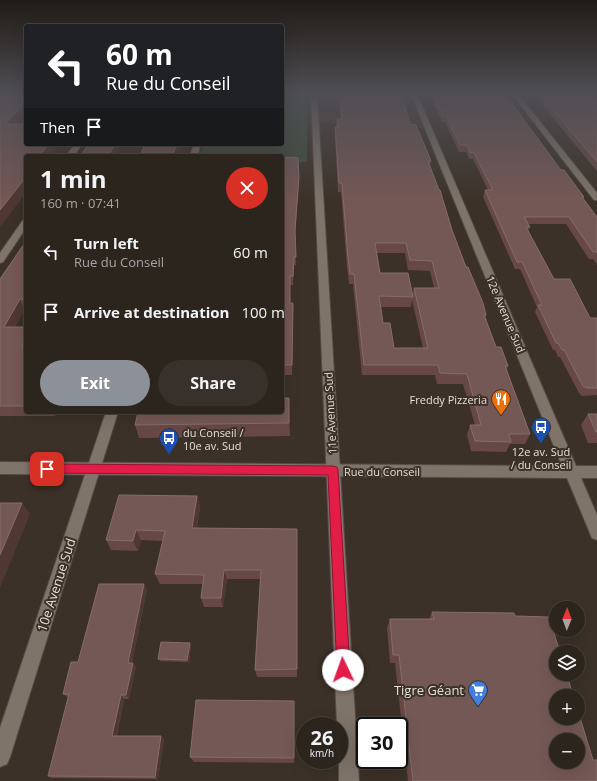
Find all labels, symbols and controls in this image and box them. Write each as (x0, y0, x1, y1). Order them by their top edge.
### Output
text: 60 m (106, 35, 173, 73)
icon: left (40, 40, 92, 92)
text: Rue du Conseil (106, 71, 231, 95)
icon: arrive (83, 116, 105, 138)
text: Then (40, 117, 75, 137)
text: 1 min (40, 162, 107, 195)
button: close (226, 167, 268, 209)
text: 160 m · 07:41 (40, 194, 121, 212)
text: Turn left (74, 233, 139, 253)
icon: left (40, 241, 62, 263)
text: 60 m (233, 242, 268, 262)
text: Rue du Conseil (74, 253, 164, 271)
street label: 12e Avenue Sud (483, 273, 529, 355)
icon: arrive (40, 301, 62, 323)
text: Arrive at destination (74, 302, 229, 322)
text: 100 m (241, 302, 285, 322)
button: Exit (40, 360, 150, 406)
button: Share (158, 360, 268, 406)
street label: 11e Avenue Sud (320, 372, 340, 454)
restaurant icon: Freddy Pizzeria (490, 388, 512, 416)
place label: Freddy Pizzeria (410, 392, 487, 407)
bus stop icon: 12e av. Sud / du Conseil (530, 416, 552, 444)
place label: du Conseil / 10e av. Sud (183, 425, 244, 453)
bus stop icon: du Conseil / 10e av. Sud (158, 427, 180, 455)
place label: 12e av. Sud / du Conseil (511, 444, 571, 472)
pin (30, 452, 64, 486)
icon: arrive (36, 458, 58, 480)
street label: Rue du Conseil (344, 464, 420, 479)
street label: 10e Avenue Sud (32, 536, 80, 634)
north arrow (549, 601, 585, 637)
map controls (549, 601, 585, 769)
button: layers (549, 645, 585, 681)
position arrow (322, 649, 364, 691)
supermarket icon: Tigre Géant (467, 679, 489, 707)
place label: Tigre Géant (394, 681, 464, 699)
button: + (549, 689, 585, 725)
speed limit sign: 30 (356, 717, 408, 769)
text: 26 (311, 724, 333, 751)
button: − (549, 733, 585, 769)
text: km/h (310, 746, 334, 760)

